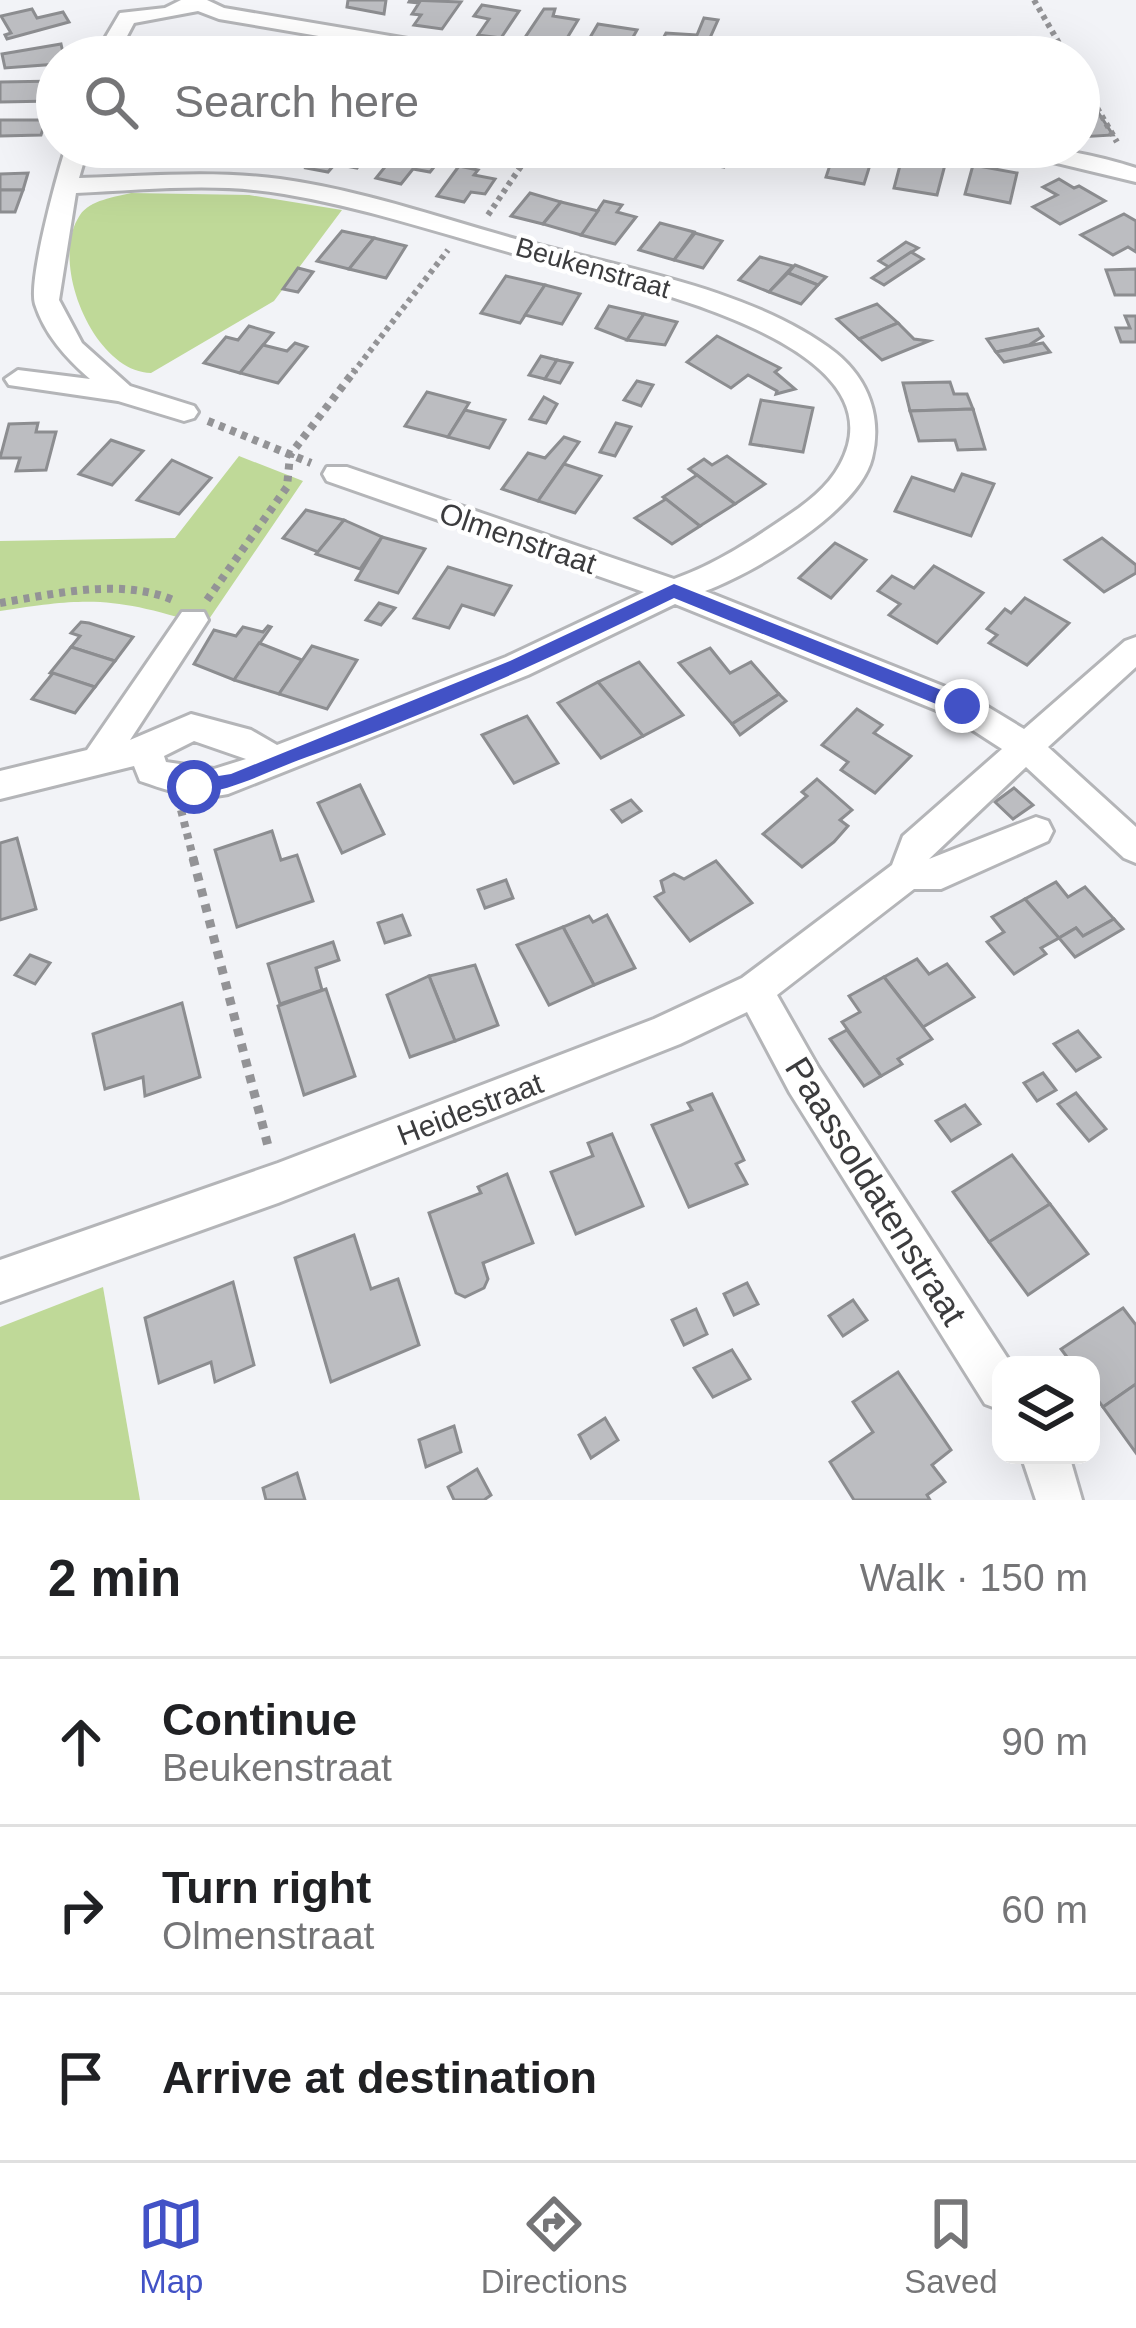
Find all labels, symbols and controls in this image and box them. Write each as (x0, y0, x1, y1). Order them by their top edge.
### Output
search box (36, 36, 1100, 168)
icon: search (78, 69, 144, 135)
text: Search here (174, 76, 419, 127)
street label: Beukenstraat (512, 232, 674, 304)
street label: Olmenstraat (435, 496, 601, 580)
route end (935, 679, 989, 733)
route start (167, 760, 221, 814)
street label: Paassoldatenstraat (777, 1049, 975, 1333)
street label: Heidestraat (392, 1066, 548, 1152)
map controls (992, 1356, 1100, 1464)
button: layers (992, 1356, 1100, 1464)
text: 2 min (48, 1550, 181, 1607)
text: Walk · 150 m (860, 1556, 1088, 1599)
text: Continue (162, 1694, 357, 1745)
icon: ahead (48, 1709, 114, 1775)
text: 90 m (1001, 1720, 1088, 1763)
text: Beukenstraat (162, 1746, 392, 1789)
text: Turn right (162, 1862, 371, 1913)
icon: right (48, 1877, 114, 1943)
text: 60 m (1001, 1888, 1088, 1931)
text: Olmenstraat (162, 1914, 374, 1957)
icon: arrive (48, 2045, 114, 2111)
text: Arrive at destination (162, 2052, 597, 2103)
tab: Map (138, 2191, 204, 2301)
tab: Directions (481, 2191, 628, 2301)
tab: Saved (904, 2191, 998, 2301)

